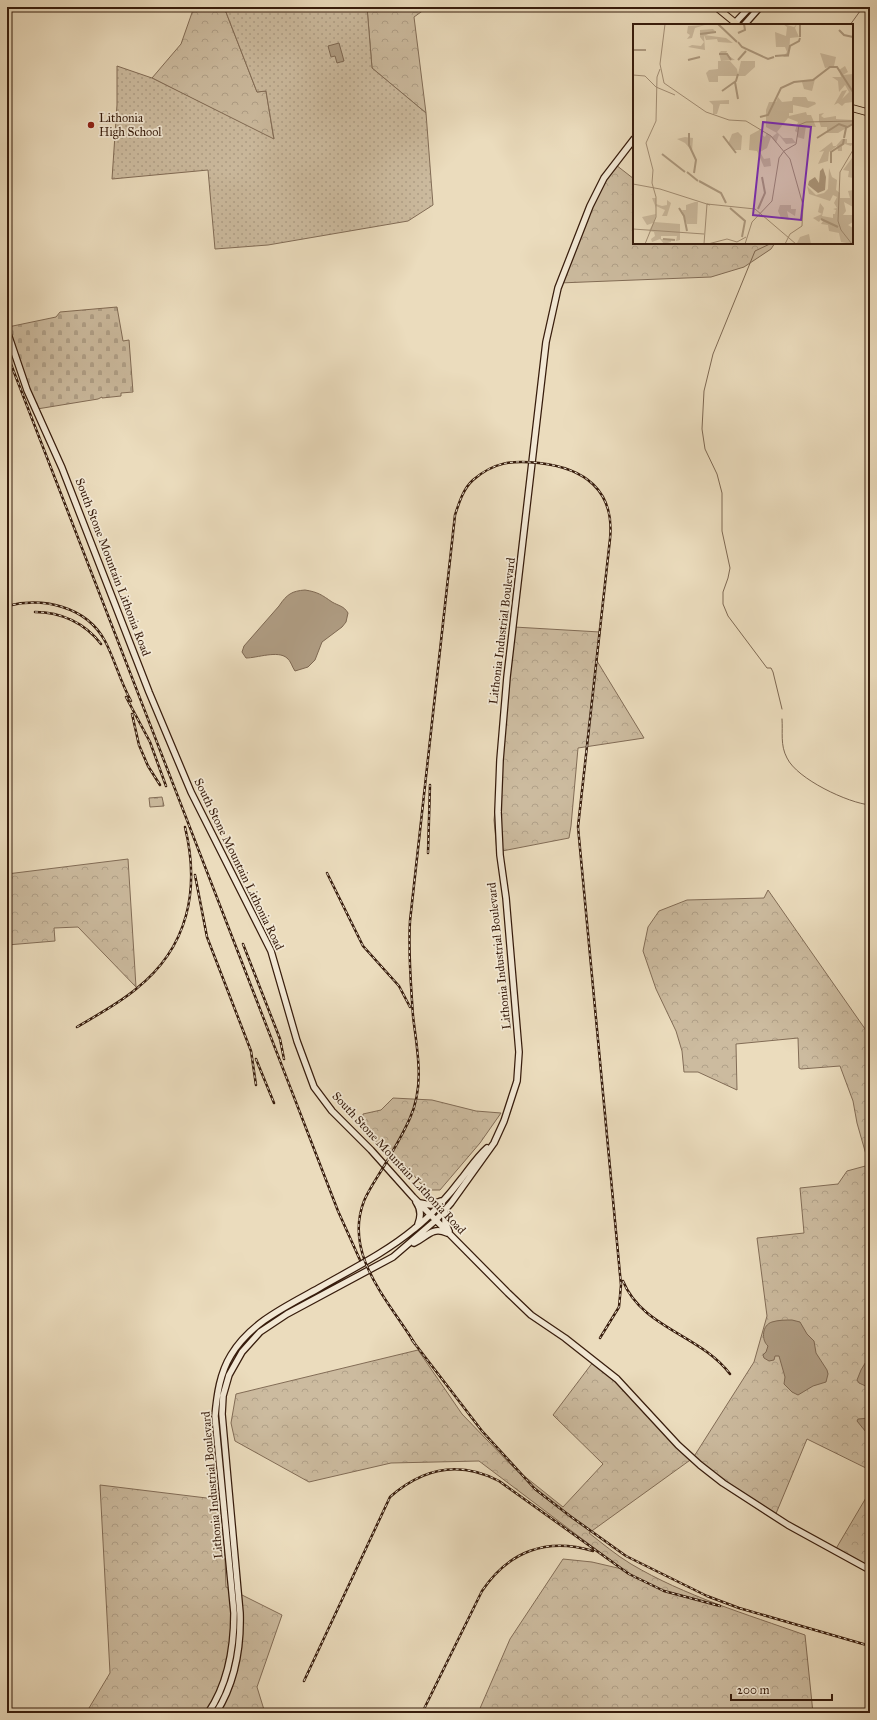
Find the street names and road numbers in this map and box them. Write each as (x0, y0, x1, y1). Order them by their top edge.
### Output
street label: South Stone Mountain Lithonia Road (73, 476, 153, 658)
street label: Lithonia Industrial Boulevard (486, 557, 518, 705)
street label: South Stone Mountain Lithonia Road (191, 776, 287, 952)
street label: Lithonia Industrial Boulevard (484, 882, 514, 1030)
street label: South Stone Mountain Lithonia Road (329, 1089, 469, 1237)
street label: Lithonia Industrial Boulevard (199, 1411, 225, 1559)

